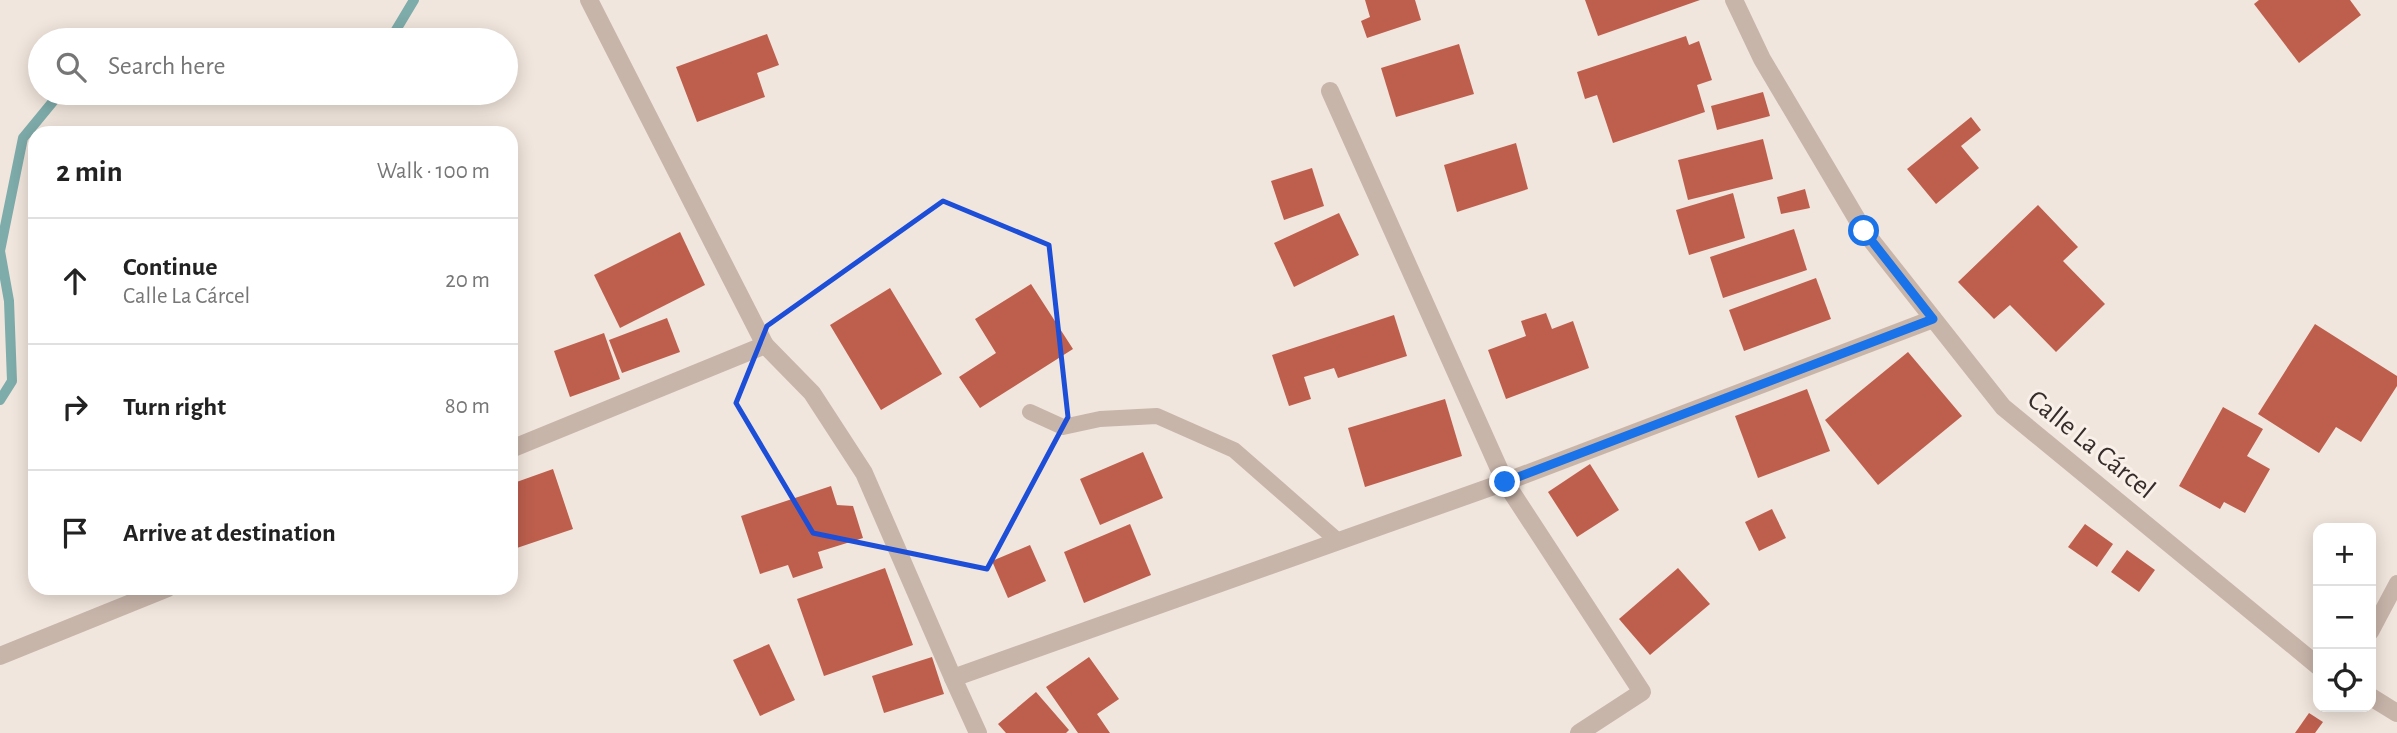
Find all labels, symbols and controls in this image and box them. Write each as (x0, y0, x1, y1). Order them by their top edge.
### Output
search box (28, 28, 518, 105)
icon: search (52, 48, 90, 86)
text: Search here (108, 53, 226, 79)
text: 2 min (56, 157, 123, 187)
text: Walk · 100 m (377, 160, 490, 183)
route start (1848, 215, 1879, 246)
text: Continue (123, 254, 218, 280)
icon: ahead (56, 262, 94, 300)
text: 20 m (445, 269, 490, 292)
text: Calle La Cárcel (123, 285, 250, 308)
street label: Calle La Cárcel (2022, 385, 2160, 505)
icon: right (56, 388, 94, 426)
text: Turn right (123, 394, 226, 420)
text: 80 m (445, 395, 490, 418)
route end (1489, 466, 1520, 497)
icon: arrive (56, 514, 94, 552)
text: Arrive at destination (123, 520, 336, 546)
map controls (2313, 523, 2376, 712)
button: + (2313, 523, 2376, 586)
button: − (2313, 586, 2376, 649)
button: locate (2313, 649, 2376, 712)

